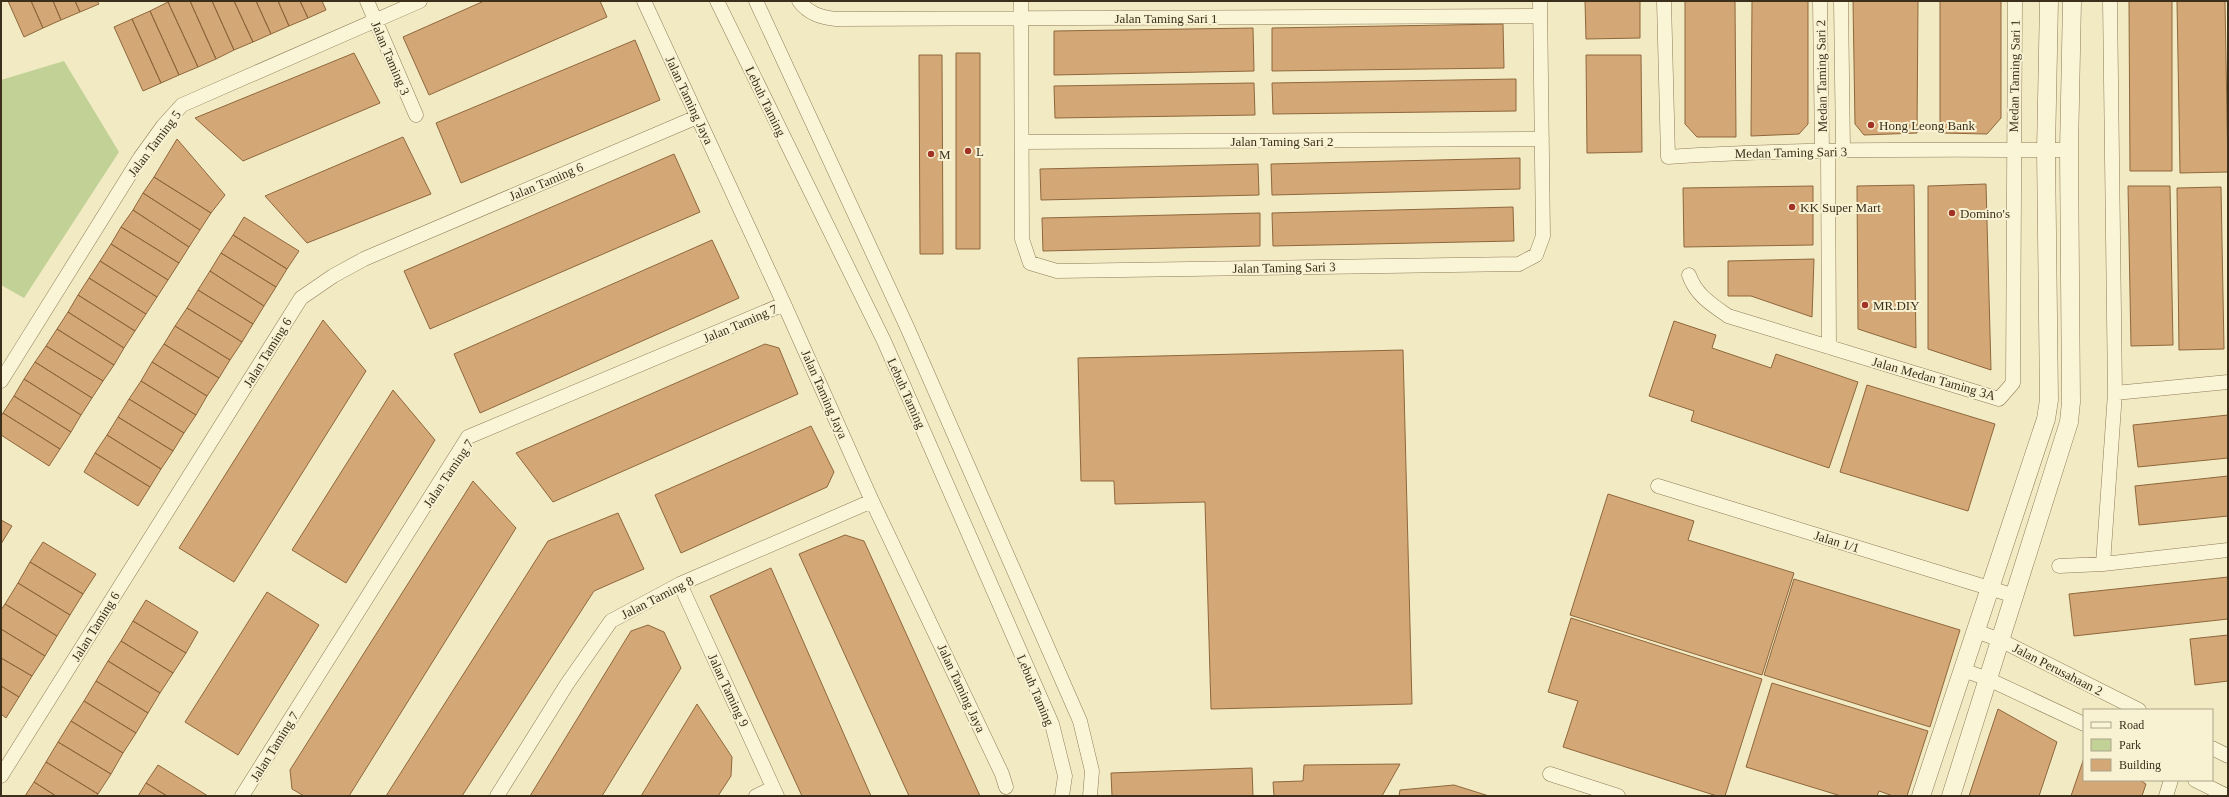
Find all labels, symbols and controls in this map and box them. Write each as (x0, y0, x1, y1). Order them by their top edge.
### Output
street label: Jalan Taming Sari 1 (1114, 11, 1218, 26)
street label: Jalan Taming 3 (368, 19, 413, 97)
street label: Medan Taming Sari 2 (1813, 20, 1830, 132)
street label: Medan Taming Sari 1 (2006, 20, 2023, 132)
street label: Jalan Taming Jaya (663, 54, 717, 147)
street label: Lebuh Taming (742, 64, 789, 139)
street label: Jalan Taming 5 (125, 107, 184, 179)
place label: Hong Leong Bank (1879, 118, 1976, 133)
marker: Hong Leong Bank (1866, 120, 1876, 130)
street label: Jalan Taming Sari 2 (1230, 134, 1334, 149)
place label: L (976, 144, 984, 159)
street label: Medan Taming Sari 3 (1735, 144, 1847, 161)
marker: L (963, 146, 973, 156)
place label: M (939, 147, 951, 162)
marker: M (926, 149, 936, 159)
street label: Jalan Taming 6 (507, 159, 586, 204)
place label: KK Super Mart (1800, 200, 1881, 215)
marker: KK Super Mart (1787, 202, 1797, 212)
place label: Domino's (1960, 206, 2010, 221)
marker: Domino's (1947, 208, 1957, 218)
street label: Jalan Taming Sari 3 (1232, 259, 1336, 276)
place label: MR.DIY (1873, 298, 1920, 313)
marker: MR.DIY (1860, 300, 1870, 310)
street label: Jalan Taming 7 (701, 301, 780, 346)
street label: Jalan Taming 6 (240, 314, 295, 390)
street label: Jalan Taming Jaya (798, 347, 851, 441)
street label: Jalan Medan Taming 3A (1870, 354, 1998, 403)
street label: Lebuh Taming (884, 356, 929, 431)
street label: Jalan Taming 7 (420, 436, 477, 510)
street label: Jalan 1/1 (1812, 527, 1861, 555)
street label: Jalan Taming 8 (619, 573, 696, 622)
street label: Jalan Taming 6 (68, 588, 123, 664)
street label: Jalan Perusahaan 2 (2010, 640, 2105, 699)
street label: Jalan Taming Jaya (935, 642, 989, 735)
street label: Jalan Taming 9 (705, 651, 752, 729)
street label: Lebuh Taming (1014, 652, 1057, 728)
street label: Jalan Taming 7 (247, 708, 302, 784)
legend (2083, 709, 2213, 781)
text: Road (2119, 718, 2144, 732)
text: Park (2119, 738, 2141, 752)
text: Building (2119, 758, 2161, 772)

